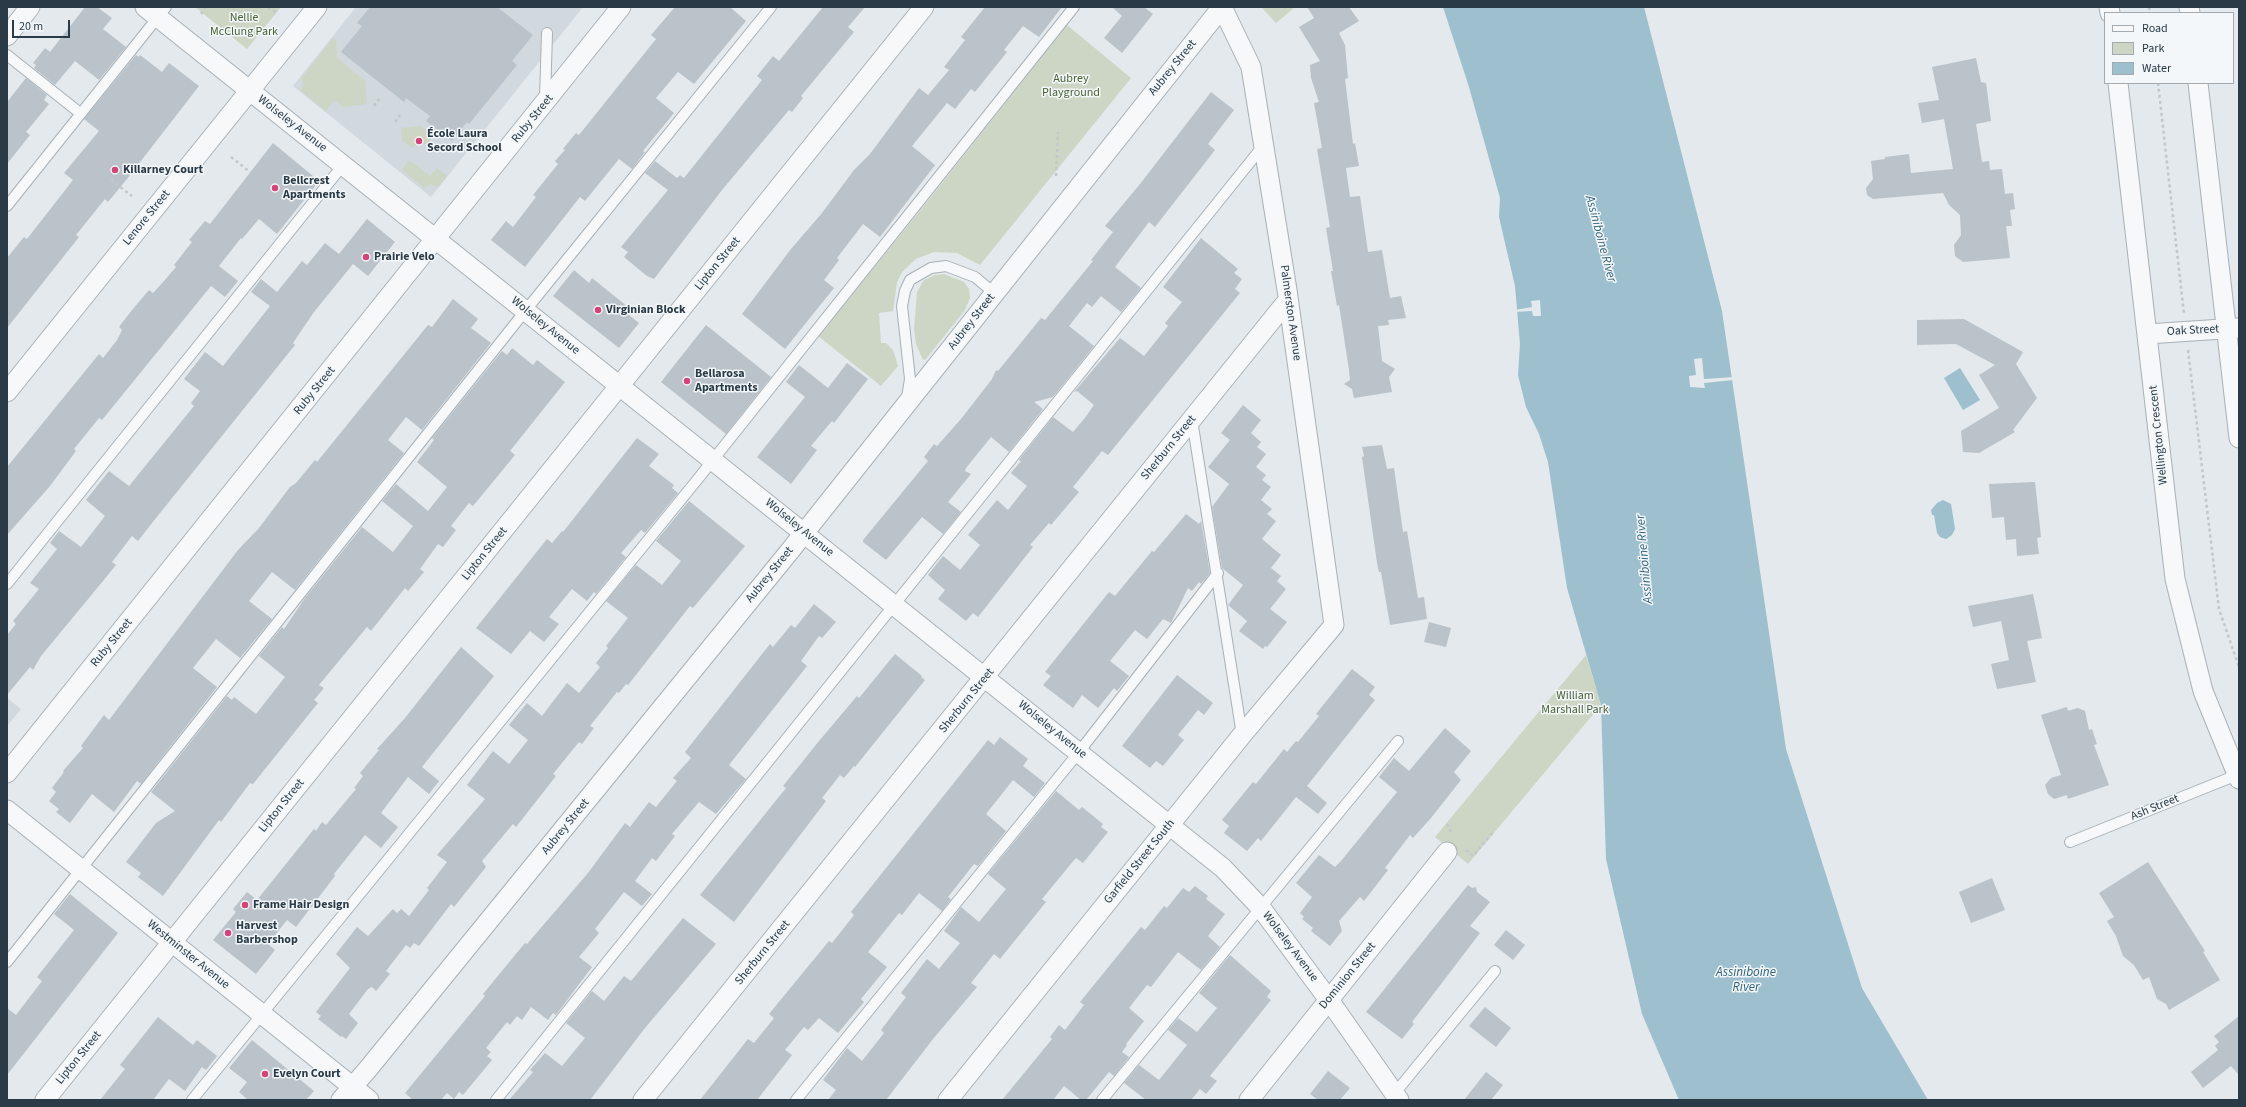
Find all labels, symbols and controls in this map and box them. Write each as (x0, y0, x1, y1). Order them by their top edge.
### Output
park label: Nellie McClung Park (210, 11, 278, 39)
scale bar (14, 12, 72, 38)
legend (2104, 12, 2234, 84)
text: 20 m (19, 18, 43, 35)
text: Road (2142, 20, 2168, 37)
street label: Aubrey Street (1146, 37, 1200, 99)
text: Park (2142, 40, 2164, 57)
text: Water (2142, 60, 2171, 77)
park label: Aubrey Playground (1042, 72, 1100, 100)
street label: Wolseley Avenue (254, 92, 330, 156)
street label: Ruby Street (509, 92, 557, 146)
place label: École Laura Secord School (427, 127, 502, 155)
marker: École Laura Secord School (414, 136, 424, 146)
place label: Killarney Court (123, 163, 203, 177)
marker: Killarney Court (110, 165, 120, 175)
place label: Bellcrest Apartments (283, 174, 345, 202)
marker: Bellcrest Apartments (270, 183, 280, 193)
street label: Lenore Street (120, 187, 174, 249)
water label: Assiniboine River (1581, 194, 1619, 284)
street label: Lipton Street (692, 234, 744, 294)
place label: Prairie Velo (374, 250, 435, 264)
marker: Prairie Velo (361, 252, 371, 262)
street label: Palmerston Avenue (1276, 264, 1304, 362)
street label: Aubrey Street (945, 291, 999, 353)
street label: Wolseley Avenue (508, 294, 582, 358)
place label: Virginian Block (606, 303, 686, 317)
marker: Virginian Block (593, 305, 603, 315)
street label: Oak Street (2166, 322, 2220, 340)
street label: Ruby Street (291, 364, 339, 418)
place label: Bellarosa Apartments (695, 367, 757, 395)
marker: Bellarosa Apartments (682, 376, 692, 386)
street label: Wellington Crescent (2147, 384, 2171, 486)
street label: Sherburn Street (1138, 413, 1200, 483)
street label: Wolseley Avenue (762, 496, 836, 560)
water label: Assiniboine River (1633, 514, 1657, 604)
street label: Lipton Street (459, 524, 511, 584)
street label: Aubrey Street (743, 544, 797, 606)
street label: Ruby Street (88, 616, 136, 670)
street label: Sherburn Street (936, 666, 998, 736)
park label: William Marshall Park (1541, 689, 1609, 717)
street label: Wolseley Avenue (1015, 698, 1089, 762)
street label: Lipton Street (256, 776, 308, 836)
street label: Ash Street (2129, 792, 2181, 824)
street label: Aubrey Street (539, 796, 593, 858)
street label: Garfield Street South (1101, 817, 1179, 907)
place label: Frame Hair Design (253, 898, 349, 912)
marker: Frame Hair Design (240, 900, 250, 910)
street label: Wolseley Avenue (1259, 909, 1321, 985)
street label: Westminster Avenue (144, 917, 232, 993)
street label: Sherburn Street (732, 918, 794, 988)
place label: Harvest Barbershop (236, 919, 298, 947)
marker: Harvest Barbershop (223, 928, 233, 938)
street label: Dominion Street (1317, 940, 1379, 1012)
water label: Assiniboine River (1716, 965, 1776, 996)
street label: Lipton Street (53, 1028, 105, 1088)
place label: Evelyn Court (273, 1067, 341, 1081)
marker: Evelyn Court (260, 1069, 270, 1079)

